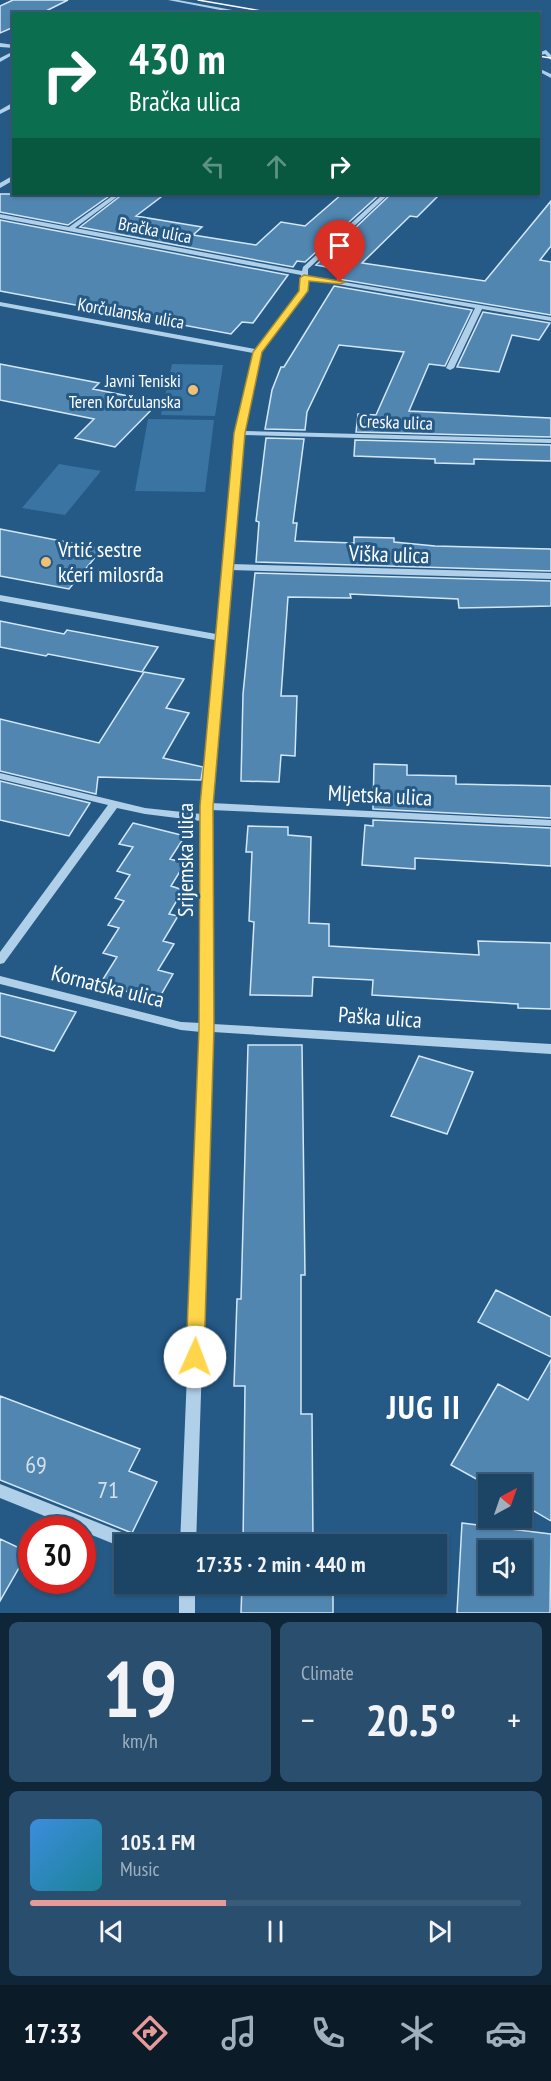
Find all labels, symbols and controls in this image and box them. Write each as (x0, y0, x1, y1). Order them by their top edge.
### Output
text: 430 m (129, 31, 226, 86)
icon: right (30, 36, 108, 114)
text: Bračka ulica (129, 84, 241, 118)
icon: left (197, 150, 230, 183)
icon: ahead (260, 150, 293, 183)
icon: right (323, 150, 356, 183)
street label: Bračka ulica (116, 212, 194, 248)
pin (314, 220, 365, 282)
icon: arrive (323, 229, 356, 262)
street label: Korčulanska ulica (76, 292, 186, 334)
place label: Javni Teniski Teren Korčulanska (69, 369, 181, 413)
marker: Javni Teniski Teren Korčulanska (186, 383, 200, 397)
street label: Creska ulica (359, 409, 433, 435)
place label: Vrtić sestre kćeri milosrđa (57, 535, 164, 588)
street label: Viška ulica (347, 539, 430, 569)
marker: Vrtić sestre kćeri milosrđa (39, 555, 53, 569)
street label: Mljetska ulica (327, 778, 433, 812)
street label: Srijemska ulica (171, 803, 199, 917)
street label: Kornatska ulica (49, 958, 167, 1014)
street label: Paška ulica (337, 1000, 423, 1034)
position arrow (163, 1325, 227, 1389)
district label: JUG II (386, 1385, 461, 1428)
house number: 69 (25, 1449, 47, 1480)
house number: 71 (97, 1474, 119, 1505)
north arrow (478, 1474, 532, 1528)
map controls (478, 1474, 532, 1594)
speed limit sign: 30 (18, 1516, 96, 1594)
button: sound (478, 1540, 532, 1594)
text: 17:35 · 2 min · 440 m (195, 1550, 366, 1578)
text: 19 (103, 1638, 177, 1739)
text: Climate (301, 1660, 354, 1686)
text: 20.5° (366, 1690, 456, 1748)
text: − (301, 1698, 315, 1741)
text: + (507, 1698, 521, 1741)
text: km/h (122, 1728, 158, 1754)
text: 105.1 FM (120, 1828, 195, 1856)
text: Music (120, 1856, 160, 1882)
icon: previous (95, 1915, 128, 1948)
icon: pause (259, 1915, 292, 1948)
icon: next (423, 1915, 456, 1948)
icon: directions (129, 2012, 171, 2054)
icon: music (218, 2012, 260, 2054)
icon: phone (307, 2012, 349, 2054)
icon: climate (396, 2012, 438, 2054)
icon: car (485, 2012, 527, 2054)
text: 17:33 (24, 2016, 82, 2050)

